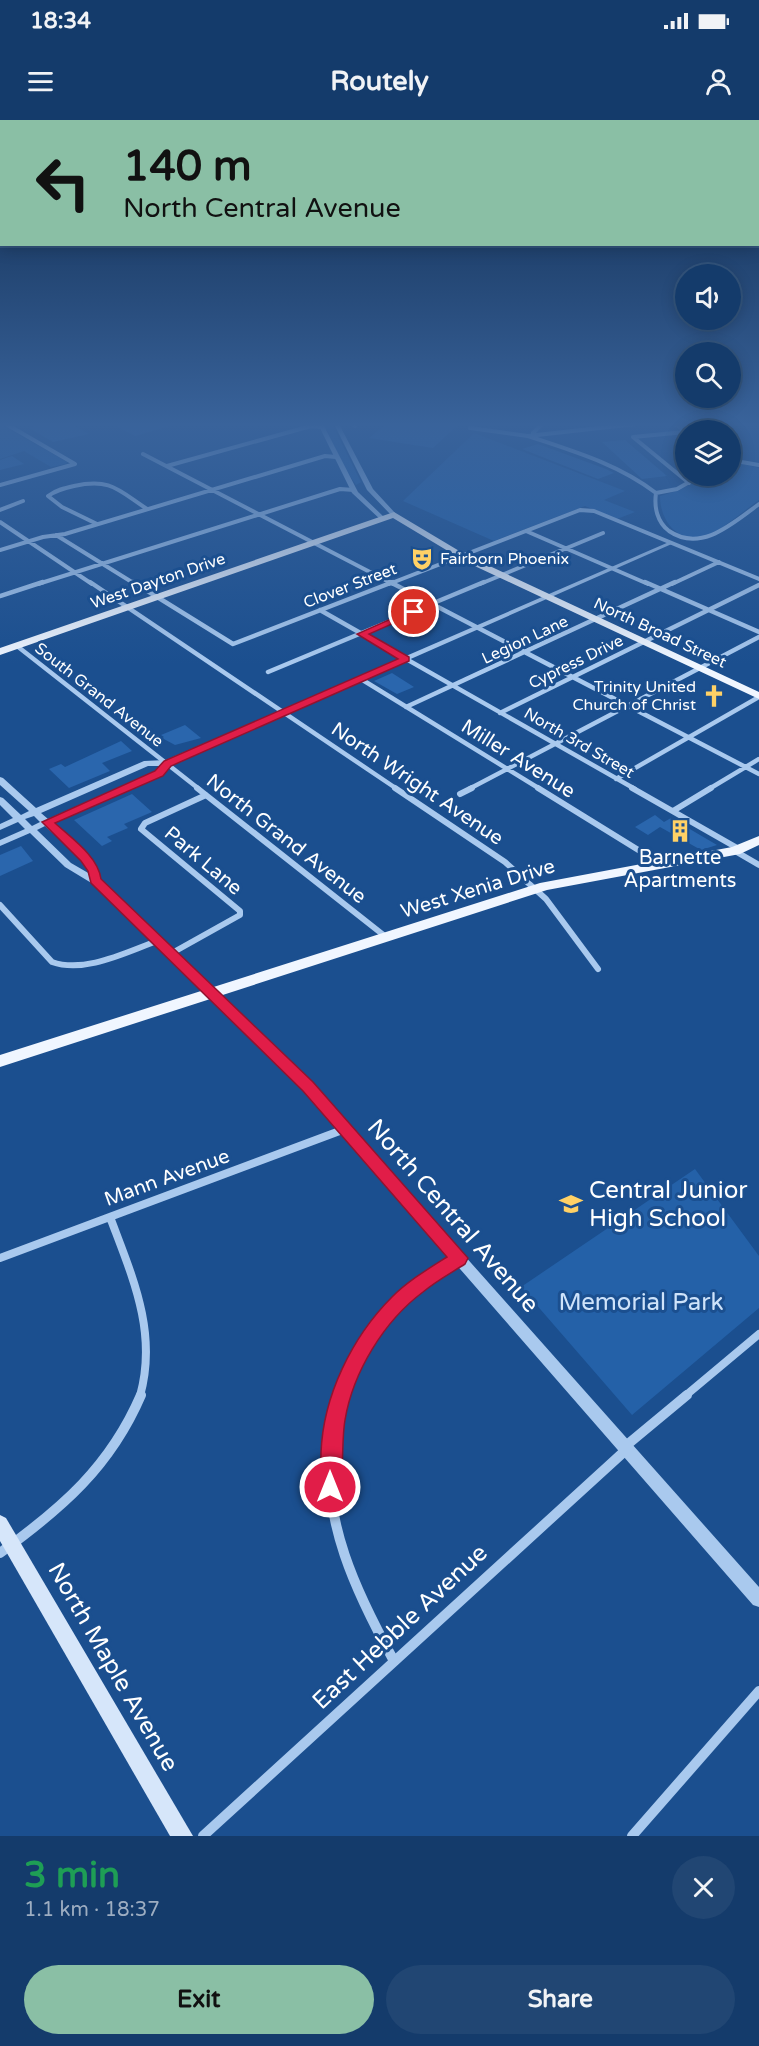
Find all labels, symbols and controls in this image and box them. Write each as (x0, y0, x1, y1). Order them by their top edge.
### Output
text: 18:34 (30, 8, 91, 34)
icon: menu (24, 65, 57, 98)
text: Routely (330, 65, 429, 98)
icon: person (702, 65, 735, 98)
text: 140 m (123, 141, 252, 192)
icon: left (24, 144, 102, 222)
text: North Central Avenue (123, 192, 401, 225)
map controls (675, 264, 741, 486)
button: sound (675, 264, 741, 330)
button: search (675, 342, 741, 408)
button: layers (675, 420, 741, 486)
theatre icon: Fairborn Phoenix (409, 546, 435, 572)
street label: West Dayton Drive (88, 549, 228, 613)
place label: Fairborn Phoenix (440, 549, 569, 569)
street label: Clover Street (301, 559, 399, 613)
pin (388, 586, 439, 637)
street label: North Broad Street (590, 593, 730, 673)
icon: arrive (397, 595, 430, 628)
street label: Legion Lane (479, 611, 571, 669)
street label: Cypress Drive (525, 630, 627, 694)
street label: South Grand Avenue (31, 639, 167, 751)
place label: Trinity United Church of Christ (573, 677, 696, 715)
church icon: Trinity United Church of Christ (701, 683, 727, 709)
street label: North 3rd Street (520, 703, 638, 783)
street label: Miller Avenue (457, 714, 579, 804)
street label: North Wright Avenue (326, 717, 508, 851)
street label: North Grand Avenue (201, 769, 371, 909)
building icon: Barnette Apartments (667, 818, 693, 844)
street label: Park Lane (159, 822, 247, 900)
place label: Barnette Apartments (624, 846, 736, 893)
street label: West Xenia Drive (398, 854, 558, 924)
street label: North Central Avenue (361, 1113, 545, 1319)
street label: Mann Avenue (101, 1144, 233, 1212)
place label: Central Junior High School (589, 1176, 748, 1233)
school or university icon: Central Junior High School (558, 1191, 584, 1217)
park label: Memorial Park (558, 1288, 724, 1317)
position arrow (298, 1455, 362, 1519)
street label: East Hebble Avenue (306, 1538, 494, 1716)
street label: North Maple Avenue (41, 1557, 185, 1777)
text: 3 min (24, 1854, 120, 1897)
button: close (672, 1856, 735, 1919)
text: 1.1 km · 18:37 (24, 1898, 160, 1922)
button: Exit (24, 1965, 374, 2034)
button: Share (386, 1965, 735, 2034)

